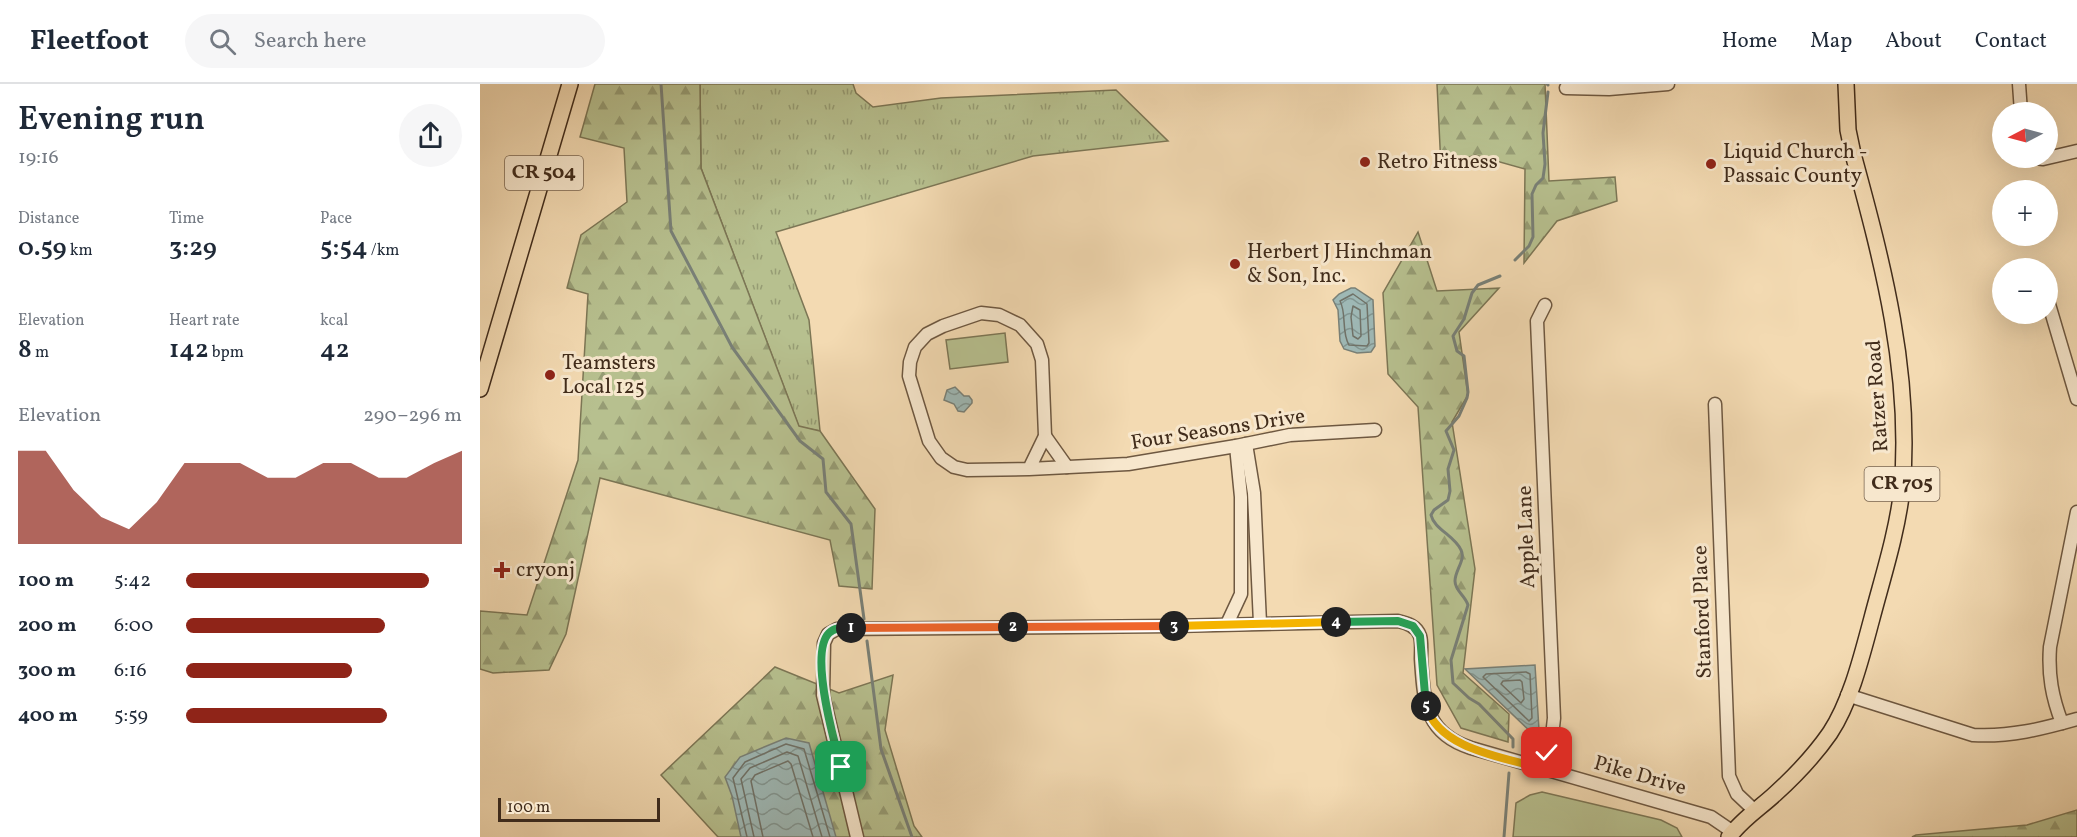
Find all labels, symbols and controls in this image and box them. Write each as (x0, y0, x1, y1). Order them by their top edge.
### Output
search box (185, 14, 605, 68)
text: Fleetfoot (30, 22, 149, 61)
icon: search (206, 25, 239, 58)
text: Search here (254, 26, 366, 57)
text: Home (1722, 27, 1777, 56)
text: Map (1810, 27, 1852, 56)
text: About (1885, 27, 1942, 56)
text: Contact (1975, 27, 2047, 56)
text: Evening run (18, 98, 205, 144)
north arrow (1992, 102, 2058, 168)
map controls (1992, 102, 2058, 324)
button: share (399, 104, 462, 167)
place label: Liquid Church - Passaic County (1723, 138, 1868, 191)
text: 19:16 (18, 144, 59, 172)
place label: Retro Fitness (1377, 148, 1498, 177)
marker: Retro Fitness (1358, 155, 1372, 169)
road number: CR 504 (505, 156, 583, 190)
marker: Liquid Church - Passaic County (1704, 157, 1718, 171)
button: + (1992, 180, 2058, 246)
text: Distance (18, 208, 79, 230)
text: Time (169, 208, 204, 230)
text: Pace (320, 208, 352, 230)
text: 0.59 (18, 230, 67, 266)
text: 3:29 (169, 230, 217, 266)
text: 5:54 (320, 230, 368, 266)
place label: Herbert J Hinchman & Son, Inc. (1247, 238, 1432, 291)
text: km (67, 240, 93, 262)
text: /km (368, 240, 400, 262)
marker: Herbert J Hinchman & Son, Inc. (1228, 257, 1242, 271)
button: − (1992, 258, 2058, 324)
text: Elevation (18, 310, 85, 332)
text: Heart rate (169, 310, 240, 332)
text: kcal (320, 310, 348, 332)
text: 8 (18, 332, 32, 368)
text: 142 (169, 332, 209, 368)
text: 42 (320, 332, 349, 368)
street label: Ratzer Road (1860, 339, 1896, 453)
text: m (32, 342, 49, 364)
text: bpm (209, 342, 244, 364)
place label: Teamsters Local 125 (562, 349, 656, 402)
marker: Teamsters Local 125 (543, 368, 557, 382)
text: Elevation (18, 402, 101, 430)
text: 290–296 m (363, 402, 462, 430)
street label: Four Seasons Drive (1129, 402, 1307, 458)
road number: CR 705 (1864, 467, 1940, 501)
street label: Apple Lane (1511, 485, 1543, 589)
street label: Stanford Place (1686, 545, 1720, 679)
place label: cryonj (516, 556, 575, 585)
marker: cryonj (493, 561, 511, 579)
text: 100 m (18, 567, 74, 595)
text: 5:42 (114, 567, 151, 595)
pin: 4 (1321, 607, 1351, 637)
pin: 3 (1159, 611, 1189, 641)
text: 4 (1331, 611, 1341, 633)
text: 200 m (18, 612, 76, 640)
text: 6:00 (114, 612, 153, 640)
pin: 2 (998, 612, 1028, 642)
pin: 1 (836, 613, 866, 643)
text: 3 (1170, 615, 1178, 637)
text: 2 (1009, 616, 1017, 638)
text: 1 (848, 617, 854, 639)
text: 300 m (18, 657, 76, 685)
text: 6:16 (114, 657, 147, 685)
pin: 5 (1411, 691, 1441, 721)
text: 5 (1422, 695, 1430, 717)
text: 400 m (18, 702, 78, 730)
text: 5:59 (114, 702, 148, 730)
pin (1521, 727, 1572, 778)
icon: check (1530, 736, 1563, 769)
pin (815, 741, 866, 792)
street label: Pike Drive (1590, 749, 1690, 803)
icon: arrive (824, 750, 857, 783)
scale bar (498, 795, 660, 822)
text: 100 m (507, 797, 550, 819)

